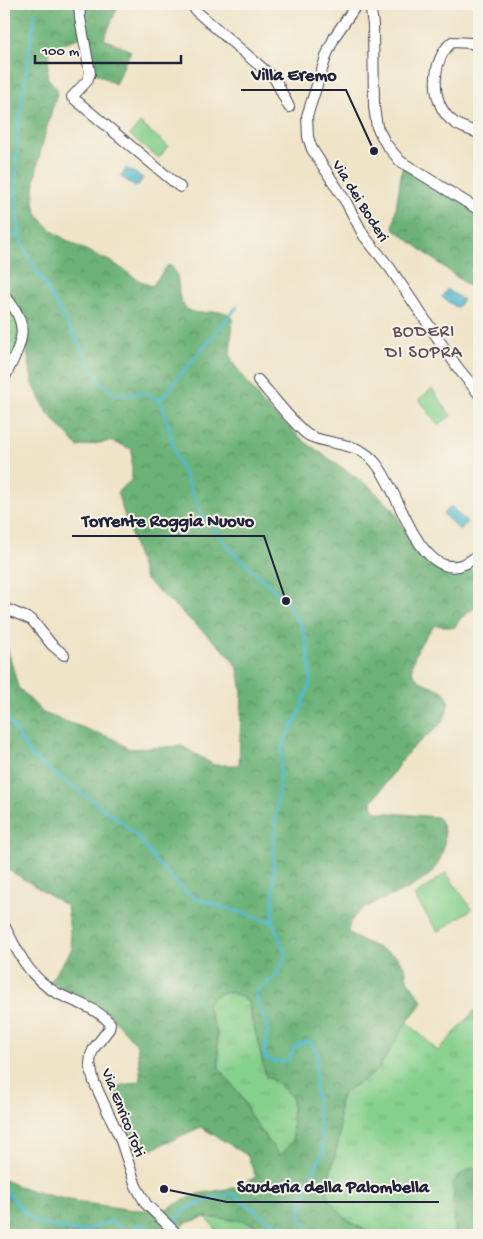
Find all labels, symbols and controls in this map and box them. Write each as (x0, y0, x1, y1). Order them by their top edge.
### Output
scale bar (35, 32, 181, 64)
text: 100 m (41, 43, 80, 61)
callout: Villa Eremo (241, 57, 346, 90)
text: Villa Eremo (250, 66, 337, 87)
street label: Via dei Boderi (326, 156, 392, 246)
district label: BODERI DI SOPRA (384, 322, 463, 364)
callout: Torrente Roggia Nuovo (72, 503, 264, 536)
text: Torrente Roggia Nuovo (80, 512, 255, 533)
street label: Via Enrico Toti (95, 1065, 148, 1160)
callout: Scuderia della Palombella (227, 1169, 439, 1202)
text: Scuderia della Palombella (237, 1178, 430, 1199)

